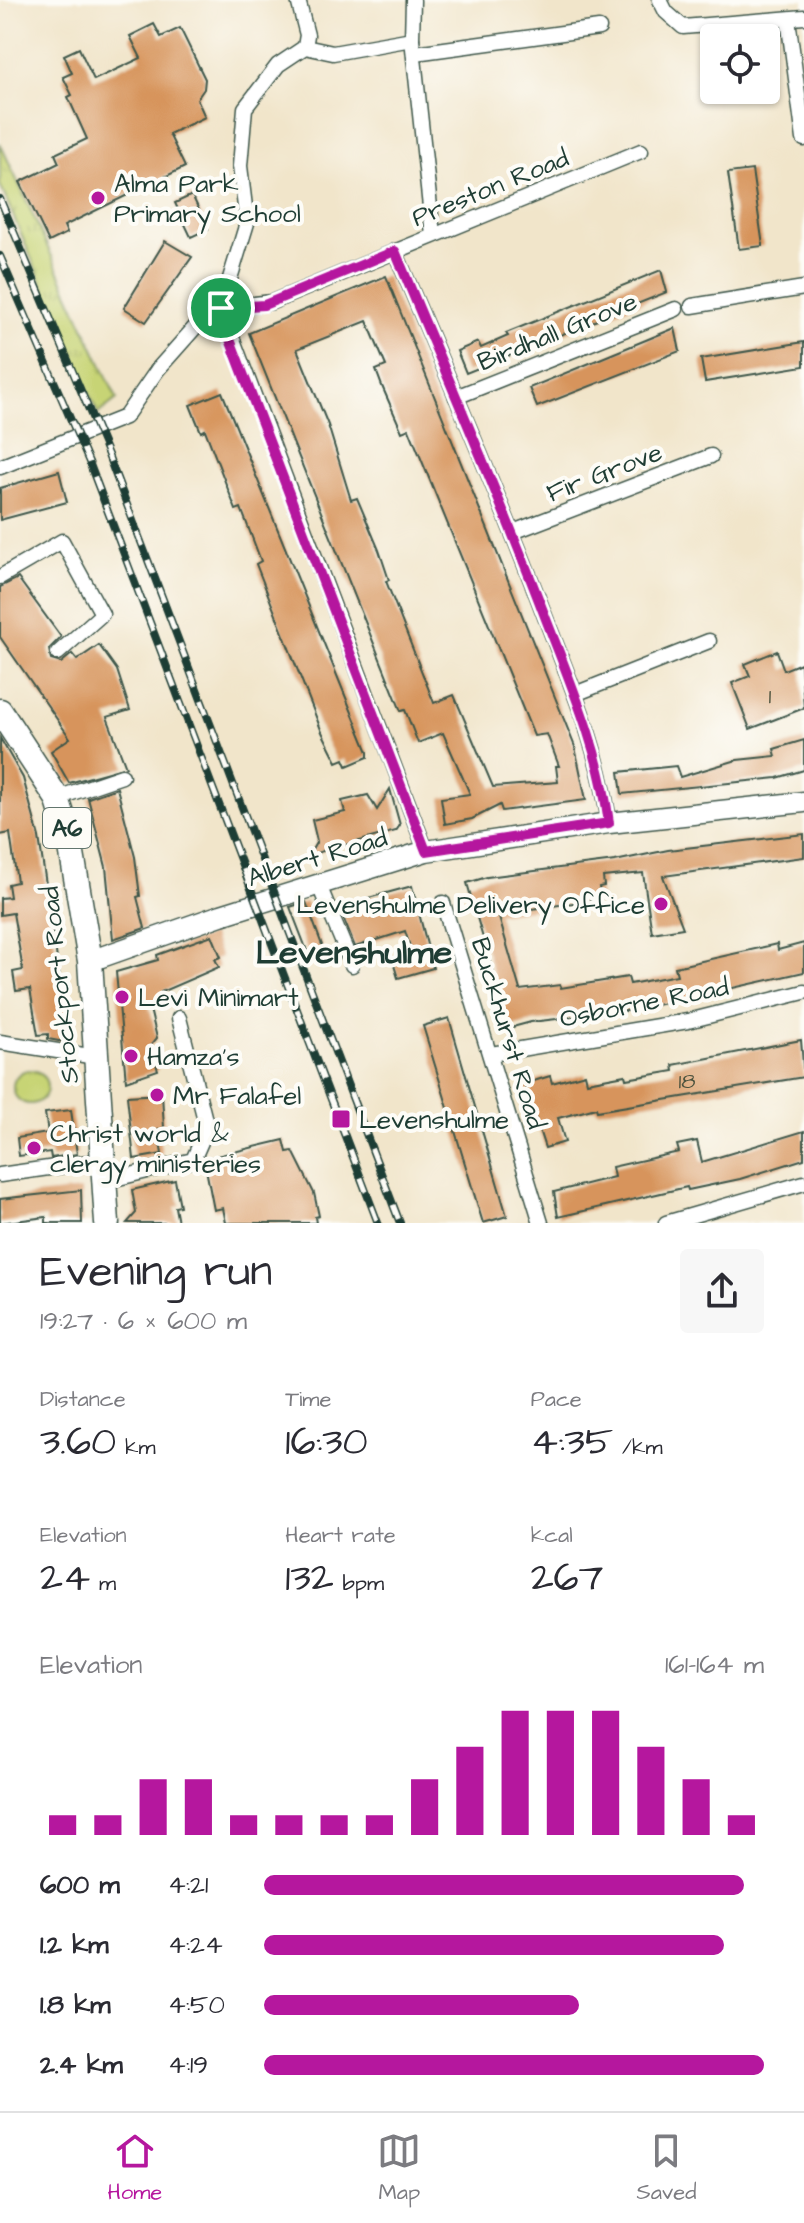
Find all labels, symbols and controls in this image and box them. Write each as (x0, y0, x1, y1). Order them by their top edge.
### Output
map controls (700, 24, 780, 104)
button: locate (700, 24, 780, 104)
street label: Preston Road (407, 140, 574, 236)
place label: Alma Park Primary School (114, 166, 301, 234)
marker: Alma Park Primary School (89, 189, 107, 207)
pin (187, 274, 255, 342)
street label: Birdhall Grove (472, 284, 643, 380)
icon: arrive (199, 286, 243, 330)
street label: Fir Grove (541, 434, 667, 511)
house number: 1 (769, 681, 772, 712)
road number: A6 (43, 808, 91, 848)
street label: Albert Road (243, 820, 392, 896)
street label: Stockport Road (32, 884, 88, 1085)
place label: Levenshulme Delivery Office (296, 887, 645, 925)
marker: Levenshulme Delivery Office (652, 895, 670, 913)
district label: Levenshulme (256, 929, 452, 977)
street label: Buckhurst Road (462, 933, 554, 1133)
street label: Osborne Road (557, 969, 732, 1037)
place label: Levi Minimart (138, 980, 299, 1016)
marker: Levi Minimart (113, 988, 131, 1006)
place label: Hamza's (147, 1039, 240, 1075)
marker: Hamza's (122, 1047, 140, 1065)
house number: 18 (678, 1066, 696, 1097)
place label: Mr Falafel (173, 1078, 301, 1114)
marker: Mr Falafel (148, 1086, 166, 1104)
place label: Levenshulme (359, 1102, 509, 1138)
marker: Levenshulme (330, 1108, 352, 1130)
place label: Christ world & clergy ministeries (50, 1116, 261, 1184)
marker: Christ world & clergy ministeries (25, 1139, 43, 1157)
text: Evening run (40, 1242, 272, 1303)
button: share (680, 1249, 764, 1333)
text: 19:27 · 6 × 600 m (40, 1303, 247, 1339)
text: Distance (40, 1384, 126, 1415)
text: Time (285, 1384, 331, 1415)
text: Pace (531, 1384, 582, 1415)
text: 3.60 (40, 1415, 116, 1470)
text: 16:30 (285, 1415, 368, 1470)
text: 4:35 (531, 1415, 613, 1470)
text: km (116, 1432, 156, 1463)
text: /km (613, 1432, 663, 1463)
text: Elevation (40, 1520, 127, 1551)
text: Heart rate (285, 1520, 396, 1551)
text: kcal (531, 1520, 573, 1551)
text: 24 (40, 1551, 90, 1606)
text: 132 (285, 1551, 334, 1606)
text: 267 (531, 1551, 603, 1606)
text: m (90, 1568, 116, 1599)
text: bpm (334, 1568, 384, 1599)
text: Elevation (40, 1647, 142, 1683)
text: 161–164 m (665, 1647, 764, 1683)
text: 600 m (40, 1867, 120, 1903)
text: 4:21 (168, 1867, 208, 1903)
text: 1.2 km (40, 1927, 108, 1963)
text: 4:24 (168, 1927, 223, 1963)
text: 1.8 km (40, 1987, 110, 2023)
text: 4:50 (168, 1987, 225, 2023)
text: 2.4 km (40, 2047, 123, 2083)
text: 4:19 (168, 2047, 208, 2083)
tab: Home (108, 2129, 162, 2208)
tab: Map (377, 2129, 421, 2208)
tab: Saved (637, 2129, 696, 2208)

